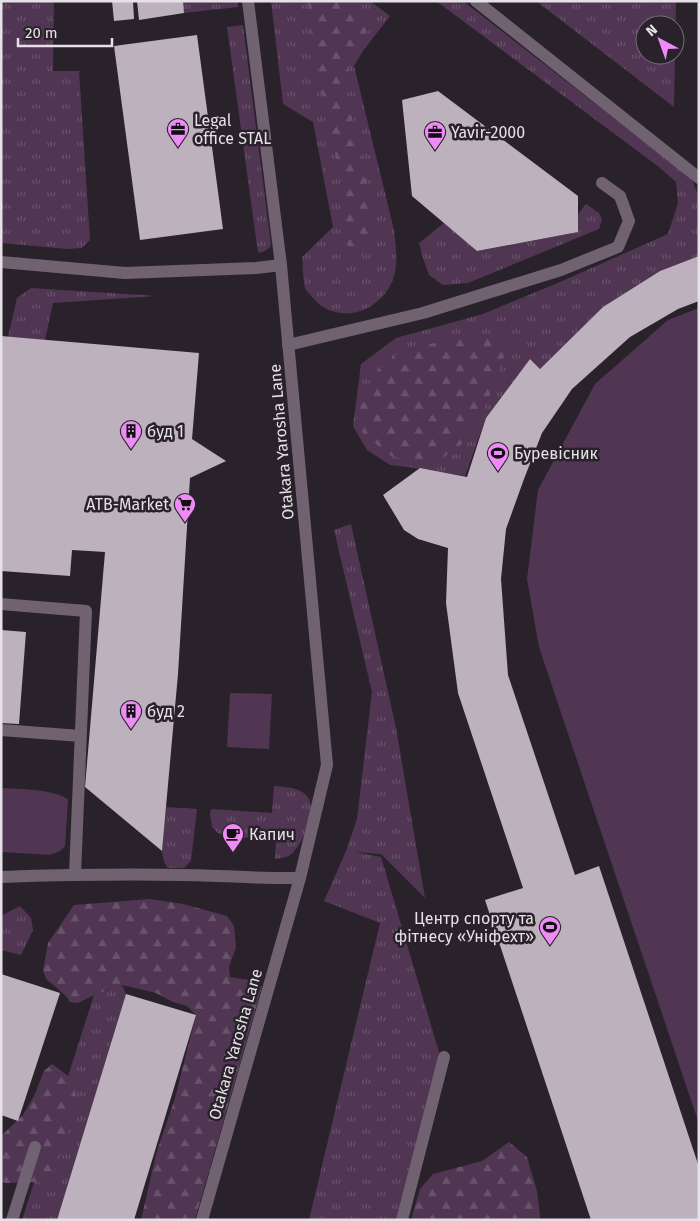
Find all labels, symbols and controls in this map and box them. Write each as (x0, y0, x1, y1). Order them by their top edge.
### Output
scale bar (18, 15, 111, 47)
north arrow (635, 15, 685, 65)
text: N (643, 21, 661, 40)
text: 20 m (25, 24, 58, 42)
place label: Legal office STAL (194, 111, 271, 148)
office icon: Legal office STAL (166, 117, 190, 148)
office icon: Yavir-2000 (423, 120, 447, 151)
place label: Yavir-2000 (451, 123, 525, 142)
street label: Otakara Yarosha Lane (265, 363, 298, 521)
building icon: буд 1 (119, 419, 143, 450)
place label: буд 1 (147, 422, 184, 441)
sports icon: Буревісник (486, 441, 510, 472)
place label: Буревісник (514, 444, 599, 463)
supermarket icon: ATB-Market (173, 492, 197, 523)
place label: ATB-Market (86, 495, 169, 514)
building icon: буд 2 (119, 699, 143, 730)
place label: буд 2 (147, 702, 185, 721)
cafe icon: Капич (221, 822, 245, 853)
place label: Капич (249, 825, 295, 844)
place label: Центр спорту та фітнесу «Уніфехт» (394, 909, 534, 946)
sports icon: Центр спорту та фітнесу «Уніфехт» (538, 915, 562, 946)
street label: Otakara Yarosha Lane (205, 966, 266, 1122)

